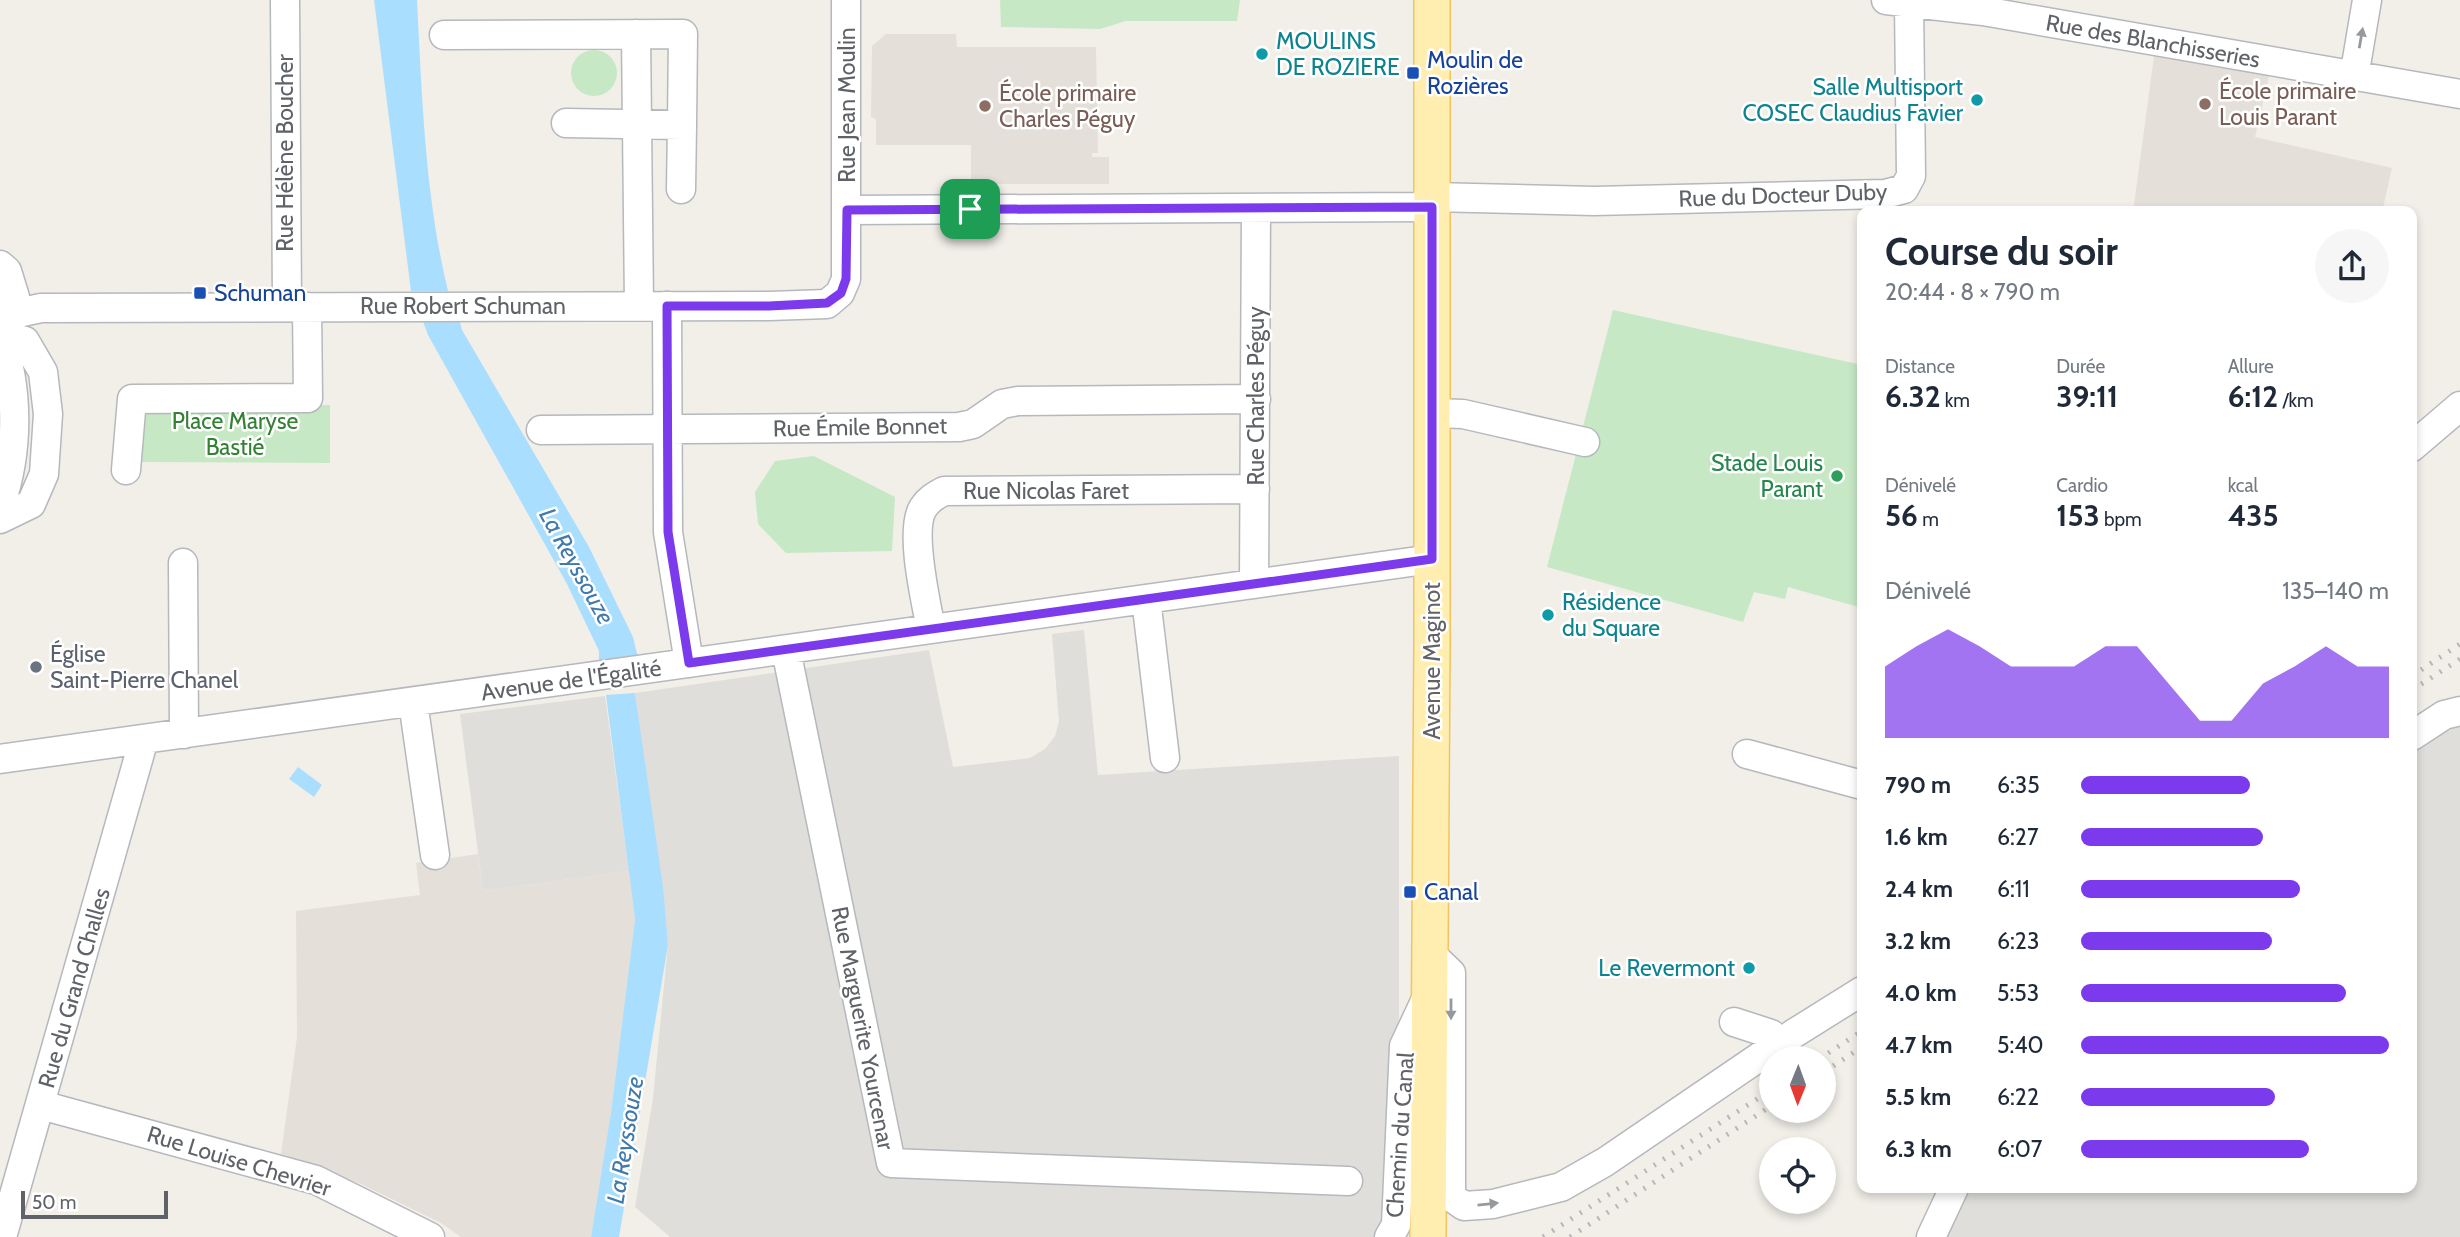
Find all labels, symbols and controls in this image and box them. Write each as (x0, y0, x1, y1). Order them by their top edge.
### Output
street label: Rue des Blanchisseries (2044, 8, 2262, 74)
street label: Rue Jean Moulin (833, 27, 861, 183)
place label: MOULINS DE ROZIERE (1276, 27, 1400, 81)
one-way arrow (2356, 27, 2367, 49)
marker: MOULINS DE ROZIERE (1254, 46, 1270, 62)
place label: Moulin de Rozières (1427, 46, 1523, 100)
street label: Rue Hélène Boucher (271, 53, 299, 252)
marker: Moulin de Rozières (1405, 65, 1421, 81)
place label: Salle Multisport COSEC Claudius Favier (1743, 73, 1964, 127)
place label: École primaire Louis Parant (2219, 76, 2357, 131)
place label: École primaire Charles Péguy (999, 78, 1137, 133)
marker: Salle Multisport COSEC Claudius Favier (1969, 92, 1985, 108)
marker: École primaire Louis Parant (2197, 96, 2213, 112)
marker: École primaire Charles Péguy (977, 98, 993, 114)
street label: Rue du Docteur Duby (1678, 177, 1888, 213)
pin (940, 179, 1000, 239)
icon: arrive (951, 190, 989, 228)
text: Course du soir (1885, 228, 2118, 275)
button: share (2315, 229, 2389, 303)
text: 20:44 · 8 × 790 m (1885, 278, 2060, 306)
place label: Schuman (214, 279, 306, 307)
marker: Schuman (192, 285, 208, 301)
street label: Rue Robert Schuman (360, 292, 566, 320)
street label: Rue Charles Péguy (1242, 306, 1270, 486)
text: Distance (1885, 355, 1955, 378)
text: Durée (2056, 355, 2105, 378)
text: Allure (2228, 355, 2274, 378)
text: 6.32 (1885, 378, 1941, 415)
text: 39:11 (2056, 378, 2118, 415)
text: 6:12 (2228, 378, 2278, 415)
text: km (1941, 389, 1970, 412)
text: /km (2278, 389, 2314, 412)
park label: Place Maryse Bastié (172, 407, 298, 461)
street label: Rue Émile Bonnet (773, 410, 948, 443)
place label: Stade Louis Parant (1711, 449, 1823, 503)
marker: Stade Louis Parant (1829, 468, 1845, 484)
text: Dénivelé (1885, 474, 1956, 497)
text: Cardio (2056, 474, 2108, 497)
text: kcal (2228, 474, 2258, 497)
street label: Rue Nicolas Faret (963, 477, 1129, 505)
text: 56 (1885, 497, 1918, 534)
text: 153 (2056, 497, 2100, 534)
text: 435 (2228, 497, 2279, 534)
water label: La Reyssouze (533, 503, 621, 629)
text: m (1918, 508, 1939, 531)
text: bpm (2100, 508, 2142, 531)
text: Dénivelé (1885, 577, 1971, 605)
text: 135–140 m (2282, 577, 2389, 605)
street label: Avenue Maginot (1418, 582, 1446, 740)
place label: Résidence du Square (1562, 588, 1661, 642)
marker: Résidence du Square (1540, 607, 1556, 623)
place label: Église Saint-Pierre Chanel (50, 639, 239, 694)
street label: Avenue de l'Égalité (479, 652, 663, 707)
marker: Église Saint-Pierre Chanel (28, 659, 44, 675)
text: 790 m (1885, 771, 1951, 799)
text: 6:35 (1997, 771, 2040, 799)
text: 1.6 km (1885, 823, 1948, 851)
text: 6:27 (1997, 823, 2038, 851)
text: 2.4 km (1885, 875, 1953, 903)
text: 6:11 (1997, 875, 2030, 903)
place label: Canal (1424, 878, 1479, 906)
marker: Canal (1402, 884, 1418, 900)
street label: Rue du Grand Challes (32, 885, 116, 1091)
street label: Rue Marguerite Yourcenar (826, 904, 900, 1153)
text: 3.2 km (1885, 927, 1951, 955)
text: 6:23 (1997, 927, 2039, 955)
place label: Le Revermont (1598, 954, 1735, 982)
marker: Le Revermont (1741, 960, 1757, 976)
text: 4.0 km (1885, 979, 1957, 1007)
text: 5:53 (1997, 979, 2039, 1007)
one-way arrow (1445, 999, 1457, 1021)
text: 4.7 km (1885, 1031, 1952, 1059)
text: 5:40 (1997, 1031, 2044, 1059)
north arrow (1759, 1046, 1836, 1124)
map controls (1759, 1046, 1836, 1214)
street label: Chemin du Canal (1380, 1051, 1420, 1219)
water label: La Reyssouze (601, 1074, 649, 1206)
text: 5.5 km (1885, 1083, 1951, 1111)
text: 6:22 (1997, 1083, 2039, 1111)
street label: Rue Louise Chevrier (144, 1120, 335, 1202)
text: 6.3 km (1885, 1135, 1952, 1163)
text: 6:07 (1997, 1135, 2042, 1163)
button: locate (1759, 1137, 1836, 1214)
scale bar (21, 1188, 168, 1220)
text: 50 m (32, 1191, 76, 1214)
one-way arrow (1477, 1198, 1499, 1209)

